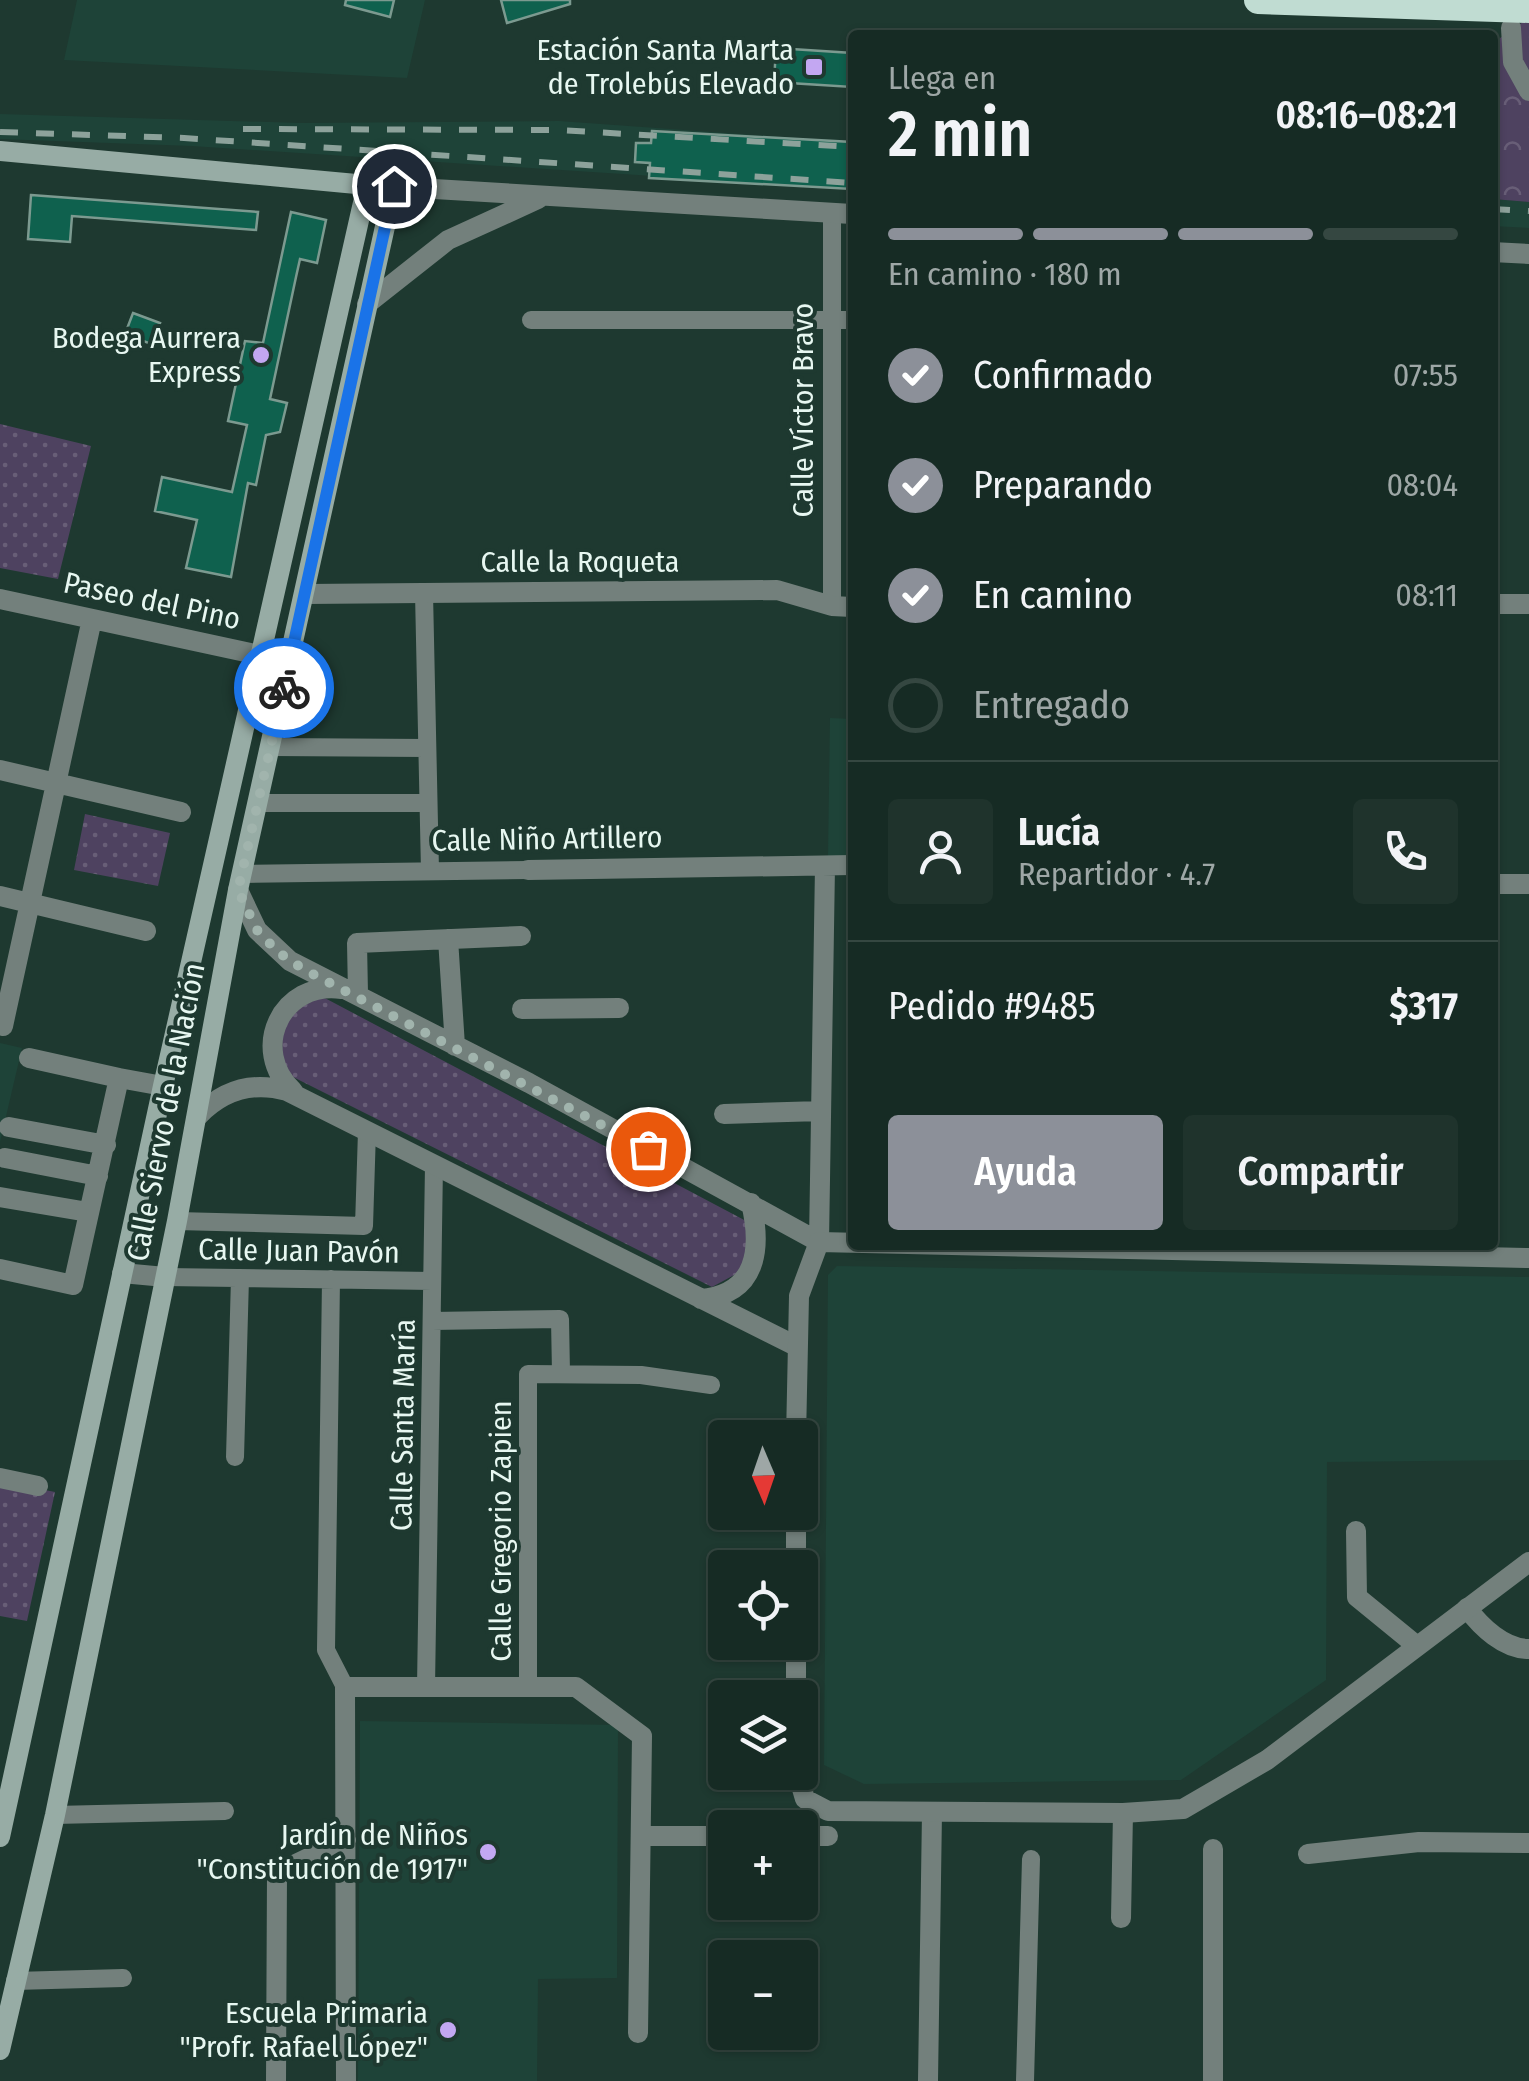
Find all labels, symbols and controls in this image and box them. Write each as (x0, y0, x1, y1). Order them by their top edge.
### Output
place label: Estación Santa Marta de Trolebús Elevado (536, 32, 794, 102)
marker: Estación Santa Marta de Trolebús Elevado (803, 56, 825, 78)
text: Llega en (888, 59, 996, 97)
text: 08:16–08:21 (1275, 92, 1458, 138)
text: 2 min (888, 95, 1032, 173)
pin (352, 144, 437, 229)
icon: home (367, 159, 422, 214)
text: En camino · 180 m (888, 255, 1122, 293)
street label: Calle Víctor Bravo (785, 303, 821, 517)
place label: Bodega Aurrera Express (52, 320, 241, 390)
marker: Bodega Aurrera Express (250, 344, 272, 366)
icon: check (888, 348, 943, 403)
text: Confirmado (973, 352, 1153, 398)
text: 07:55 (1393, 356, 1458, 394)
icon: check (888, 458, 943, 513)
text: Preparando (973, 462, 1153, 508)
text: 08:04 (1386, 466, 1458, 504)
street label: Calle la Roqueta (481, 544, 680, 580)
street label: Paseo del Pino (60, 565, 244, 637)
icon: check (888, 568, 943, 623)
text: En camino (973, 572, 1133, 618)
text: 08:11 (1395, 576, 1458, 614)
courier (234, 638, 334, 738)
icon: bike (257, 661, 312, 716)
text: Entregado (973, 682, 1130, 728)
button: person (888, 799, 993, 904)
button: phone (1353, 799, 1458, 904)
text: Lucía (1018, 809, 1100, 855)
street label: Calle Niño Artillero (431, 819, 663, 859)
text: Repartidor · 4.7 (1018, 855, 1215, 893)
street label: Calle Siervo de la Nación (119, 960, 213, 1264)
text: Pedido #9485 (888, 983, 1096, 1029)
text: $317 (1390, 983, 1458, 1029)
pin (606, 1107, 691, 1192)
button: Ayuda (888, 1115, 1163, 1230)
button: Compartir (1183, 1115, 1458, 1230)
icon: bag (621, 1122, 676, 1177)
street label: Calle Juan Pavón (198, 1231, 400, 1271)
street label: Calle Santa María (383, 1318, 423, 1532)
street label: Calle Gregorio Zapien (483, 1400, 519, 1662)
north arrow (708, 1420, 818, 1530)
map controls (708, 1420, 818, 2050)
button: locate (708, 1550, 818, 1660)
button: layers (708, 1680, 818, 1790)
button: + (708, 1810, 818, 1920)
place label: Jardín de Niños "Constitución de 1917" (197, 1817, 468, 1887)
marker: Jardín de Niños "Constitución de 1917" (477, 1841, 499, 1863)
button: − (708, 1940, 818, 2050)
place label: Escuela Primaria "Profr. Rafael López" (180, 1995, 428, 2065)
marker: Escuela Primaria "Profr. Rafael López" (437, 2019, 459, 2041)

